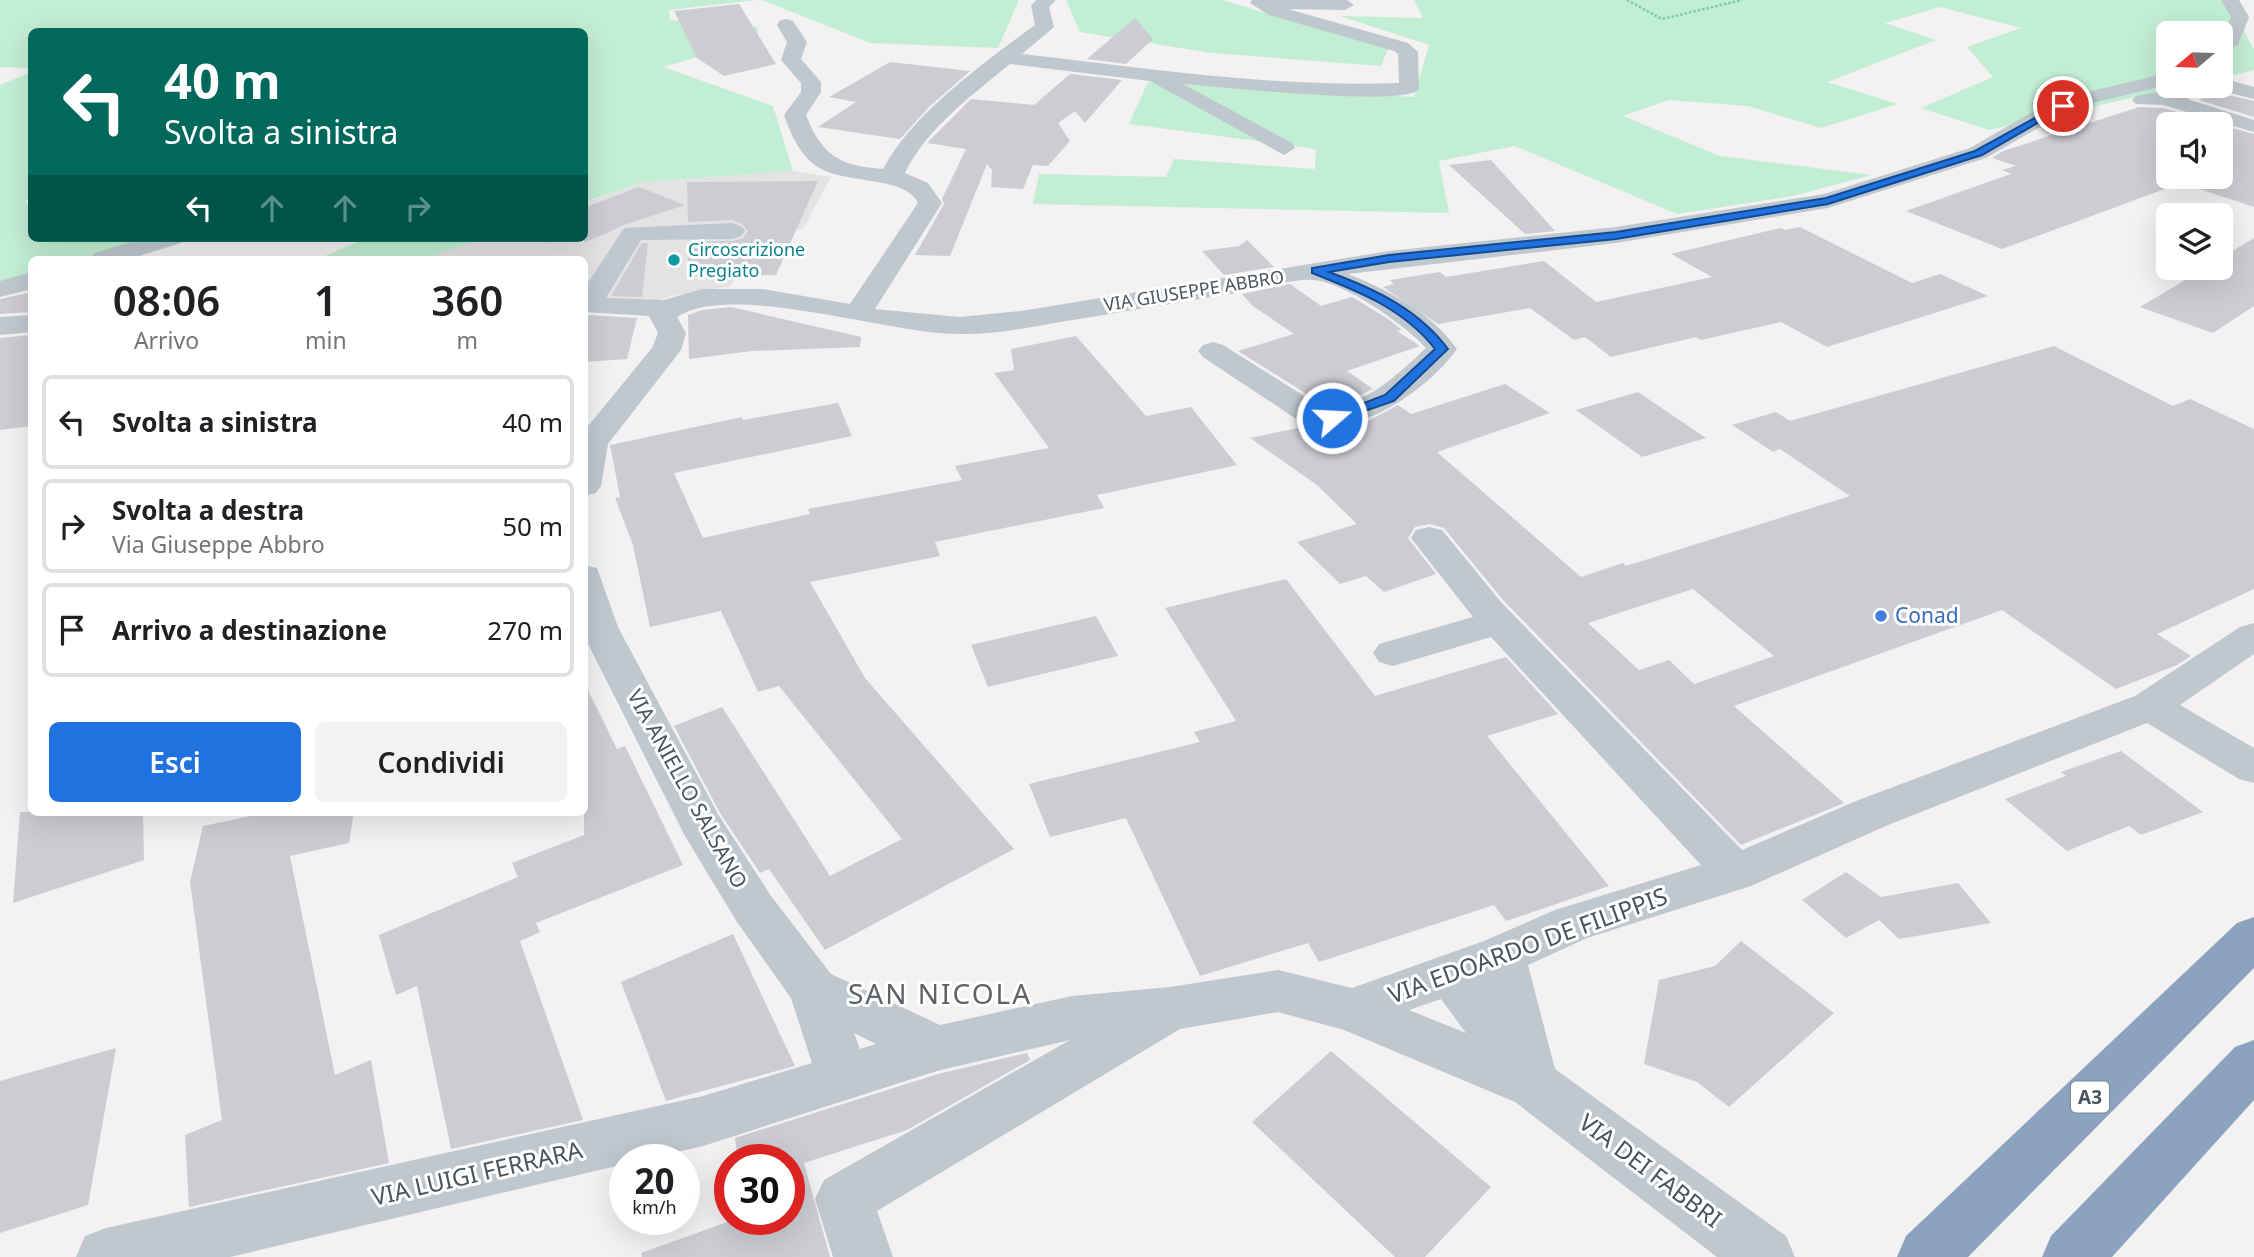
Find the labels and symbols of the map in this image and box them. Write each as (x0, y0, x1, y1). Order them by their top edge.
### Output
north arrow (2156, 21, 2233, 98)
pin (2033, 76, 2093, 136)
place label: Circoscrizione Pregiato (688, 237, 805, 282)
marker: Circoscrizione Pregiato (666, 252, 682, 268)
street label: VIA GIUSEPPE ABBRO (1102, 264, 1286, 316)
position arrow (1295, 381, 1369, 455)
place label: Conad (1895, 601, 1959, 629)
marker: Conad (1873, 608, 1889, 624)
street label: VIA ANIELLO SALSANO (621, 684, 754, 893)
street label: VIA EDOARDO DE FILIPPIS (1383, 879, 1672, 1011)
district label: SAN NICOLA (848, 974, 1032, 1012)
road number: A3 (2071, 1082, 2109, 1112)
street label: VIA DEI FABBRI (1573, 1105, 1729, 1234)
street label: VIA LUIGI FERRARA (368, 1132, 586, 1213)
speed limit sign: 30 (714, 1144, 805, 1235)

